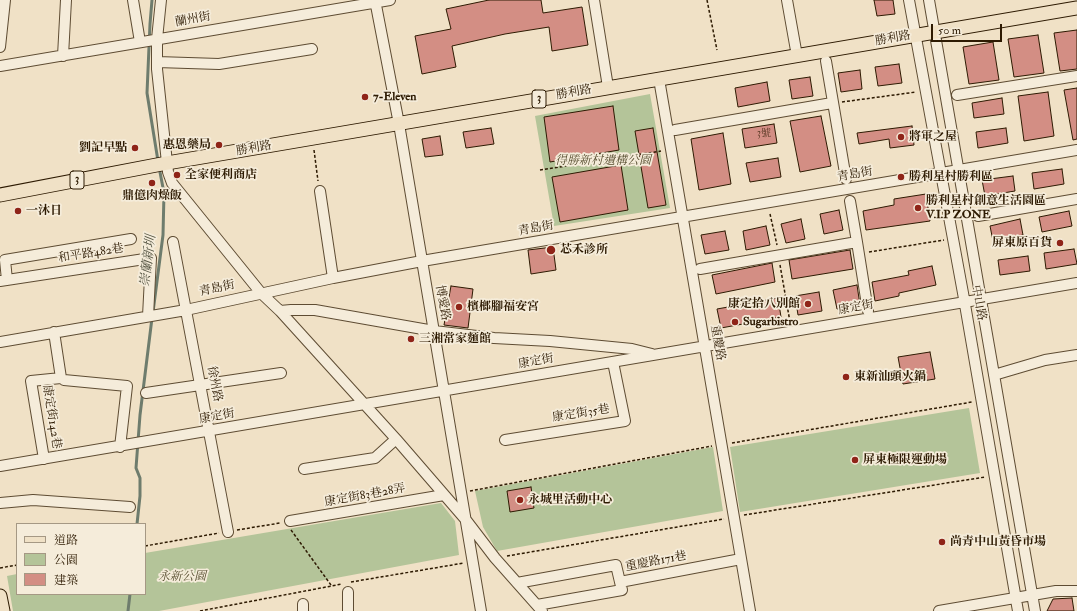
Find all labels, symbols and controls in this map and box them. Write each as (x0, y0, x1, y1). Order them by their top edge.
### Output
street label: 蘭州街 (174, 10, 212, 30)
scale bar (933, 16, 1004, 42)
text: 50 m (938, 23, 961, 38)
street label: 勝利路 (874, 29, 912, 49)
street label: 勝利路 (555, 83, 593, 103)
place label: 7-Eleven (373, 90, 417, 104)
road number: 3 (532, 90, 546, 108)
marker: 7-Eleven (360, 92, 370, 102)
house number: 3號 (757, 128, 771, 140)
place label: 將軍之屋 (909, 130, 957, 144)
marker: 將軍之屋 (896, 132, 906, 142)
place label: 惠恩藥局 (163, 138, 211, 152)
street label: 勝利路 (235, 139, 273, 159)
marker: 惠恩藥局 (214, 140, 224, 150)
place label: 劉記早點 (79, 141, 127, 155)
marker: 劉記早點 (130, 143, 140, 153)
park label: 得勝新村遺構公園 (555, 154, 651, 168)
street label: 青島街 (836, 165, 874, 185)
place label: 全家便利商店 (185, 168, 257, 182)
marker: 全家便利商店 (172, 170, 182, 180)
place label: 勝利星村勝利區 (909, 170, 993, 184)
road number: 3 (70, 171, 84, 189)
marker: 勝利星村勝利區 (896, 172, 906, 182)
marker: 鼎億肉燥飯 (147, 178, 157, 188)
place label: 鼎億肉燥飯 (122, 189, 182, 203)
place label: 勝利星村創意生活園區 V.I.P ZONE (926, 194, 1046, 222)
marker: 勝利星村創意生活園區 V.I.P ZONE (913, 203, 923, 213)
place label: 一沐日 (26, 204, 62, 218)
marker: 一沐日 (13, 206, 23, 216)
street label: 青島街 (517, 219, 555, 239)
water label: 崇蘭新圳 (138, 234, 160, 288)
place label: 屏東原百貨 (992, 236, 1052, 250)
marker: 屏東原百貨 (1055, 238, 1065, 248)
street label: 和平路482巷 (57, 242, 125, 266)
place label: 芯禾診所 (560, 243, 608, 257)
marker: 芯禾診所 (545, 244, 557, 256)
street label: 青島街 (198, 278, 236, 300)
street label: 博愛路 (432, 284, 452, 322)
street label: 中山路 (968, 284, 988, 322)
place label: 康定拾八別館 (728, 297, 800, 311)
street label: 康定街 (837, 298, 875, 318)
marker: 康定拾八別館 (803, 299, 813, 309)
place label: 檳榔腳福安宮 (467, 300, 539, 314)
marker: 檳榔腳福安宮 (454, 302, 464, 312)
place label: Sugarbistro (743, 315, 798, 329)
marker: Sugarbistro (730, 317, 740, 327)
street label: 重慶路 (707, 324, 727, 362)
place label: 三湘常家麵館 (419, 332, 491, 346)
marker: 三湘常家麵館 (406, 334, 416, 344)
street label: 康定街 (517, 352, 555, 372)
street label: 徐州路 (203, 365, 225, 403)
place label: 東新汕頭火鍋 (854, 370, 926, 384)
marker: 東新汕頭火鍋 (841, 372, 851, 382)
street label: 康定街142巷 (39, 384, 63, 450)
street label: 康定街35巷 (551, 402, 611, 426)
street label: 康定街 (198, 407, 236, 427)
place label: 屏東極限運動場 (863, 453, 947, 467)
marker: 屏東極限運動場 (850, 455, 860, 465)
street label: 康定街83巷28弄 (323, 482, 407, 510)
place label: 永城里活動中心 (528, 493, 612, 507)
marker: 永城里活動中心 (515, 495, 525, 505)
legend (16, 523, 146, 595)
text: 道路 (54, 533, 78, 548)
place label: 尚青中山黃昏市場 (950, 535, 1046, 549)
marker: 尚青中山黃昏市場 (937, 537, 947, 547)
street label: 重慶路171巷 (624, 549, 688, 575)
text: 公園 (54, 553, 78, 568)
park label: 永新公園 (158, 570, 206, 584)
text: 建築 (54, 573, 78, 588)

